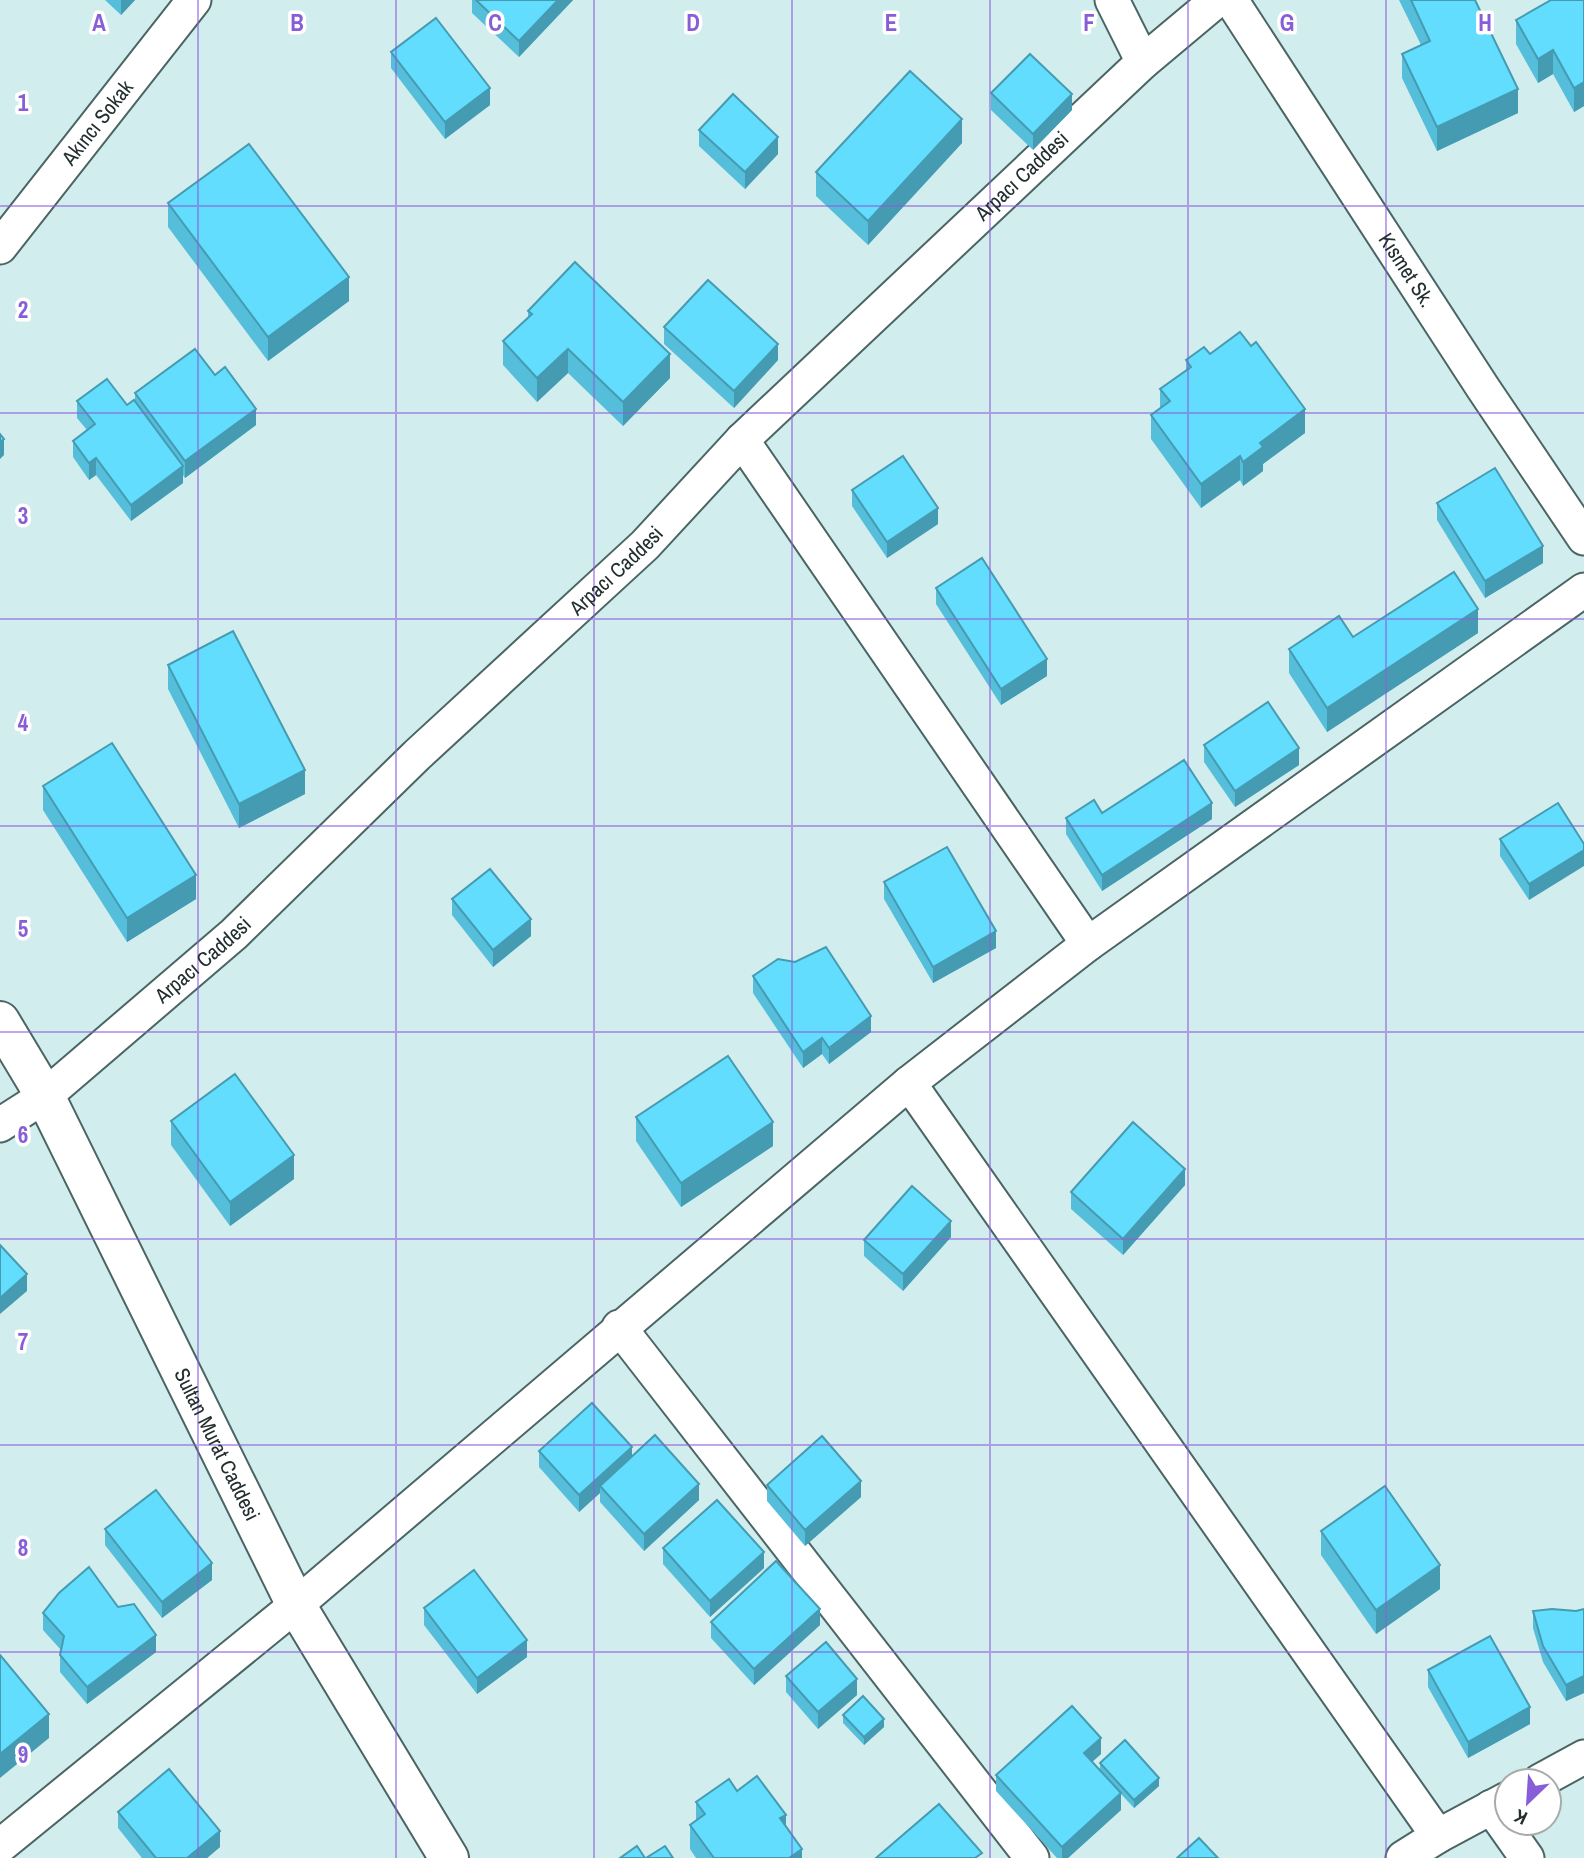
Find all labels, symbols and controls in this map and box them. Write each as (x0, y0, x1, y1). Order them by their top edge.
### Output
text: A (92, 7, 106, 38)
text: B (290, 7, 304, 38)
text: C (488, 7, 502, 38)
text: D (686, 7, 700, 38)
text: E (885, 7, 897, 38)
text: F (1083, 7, 1095, 38)
text: G (1280, 7, 1294, 38)
text: H (1478, 7, 1492, 38)
street label: Akıncı Sokak (54, 74, 140, 172)
text: 1 (18, 87, 29, 118)
street label: Arpacı Caddesi (968, 125, 1075, 228)
street label: Kısmet Sk. (1372, 227, 1442, 313)
text: 2 (18, 294, 28, 325)
text: 3 (18, 500, 28, 531)
street label: Arpacı Caddesi (562, 519, 670, 622)
text: 4 (18, 707, 29, 738)
street label: Arpacı Caddesi (148, 910, 257, 1010)
text: 5 (18, 913, 28, 944)
text: 6 (18, 1119, 28, 1150)
text: 7 (18, 1326, 28, 1357)
street label: Sultan Murat Caddesi (167, 1363, 267, 1525)
text: 8 (18, 1532, 28, 1563)
text: 9 (18, 1739, 28, 1770)
north arrow (1493, 1767, 1563, 1837)
text: K (1510, 1803, 1531, 1832)

